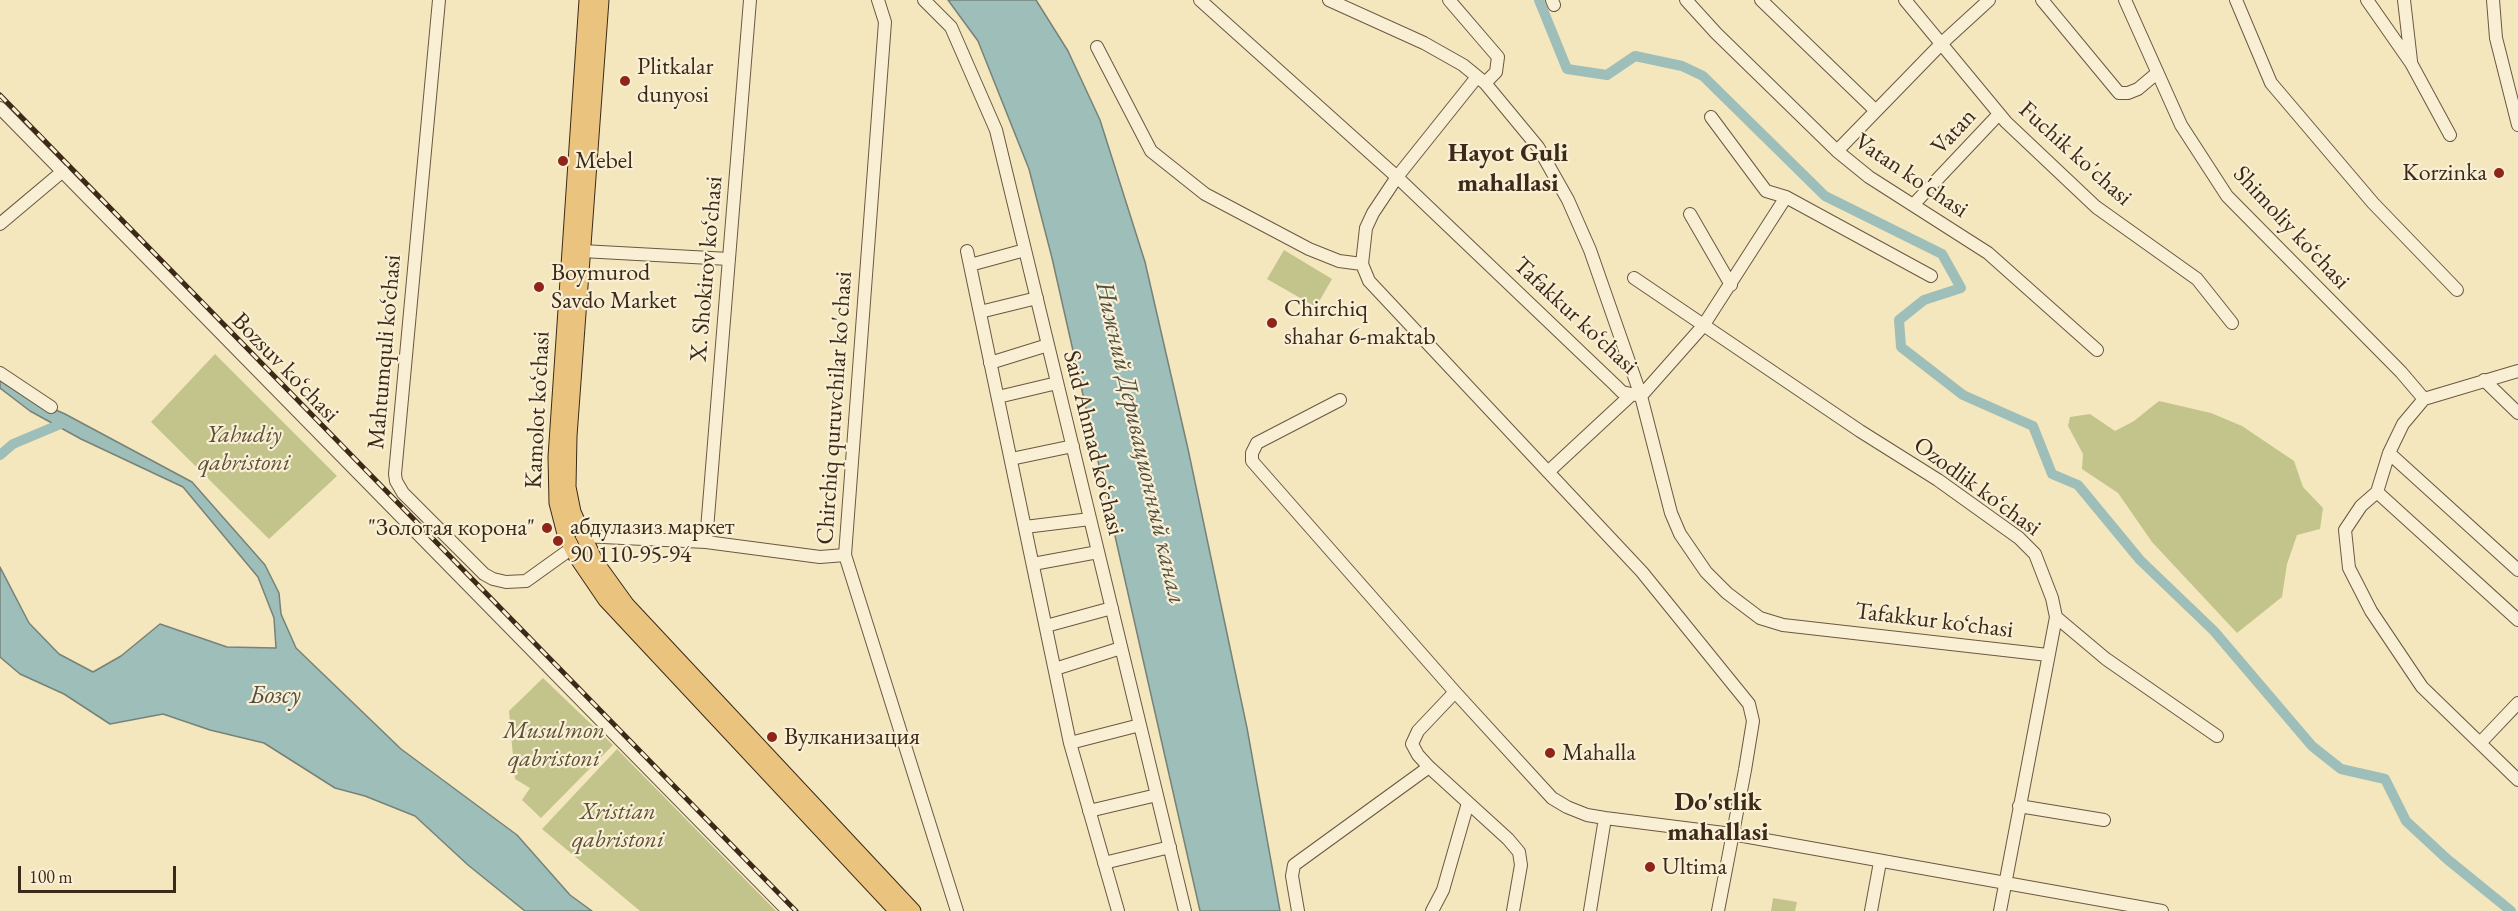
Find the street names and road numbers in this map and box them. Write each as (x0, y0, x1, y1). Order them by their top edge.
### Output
street label: Fuchik ko'chasi (2013, 96, 2137, 212)
street label: Vatan (1925, 103, 1983, 161)
street label: Vatan ko'chasi (1849, 127, 1973, 225)
street label: Shimoliy ko‘chasi (2227, 160, 2355, 296)
street label: X. Shokirov ko‘chasi (685, 175, 729, 363)
street label: Tafakkur ko‘chasi (1507, 251, 1643, 381)
street label: Mahtumquli ko‘chasi (362, 254, 408, 450)
street label: Chirchiq quruvchilar ko'chasi (811, 270, 859, 546)
street label: Bozsuv ko‘chasi (225, 307, 345, 429)
street label: Kamolot ko‘chasi (519, 331, 557, 489)
street label: Said Ahmad ko‘chasi (1056, 348, 1130, 538)
street label: Ozodlik ko‘chasi (1908, 431, 2046, 543)
street label: Tafakkur ko‘chasi (1853, 597, 2015, 645)

